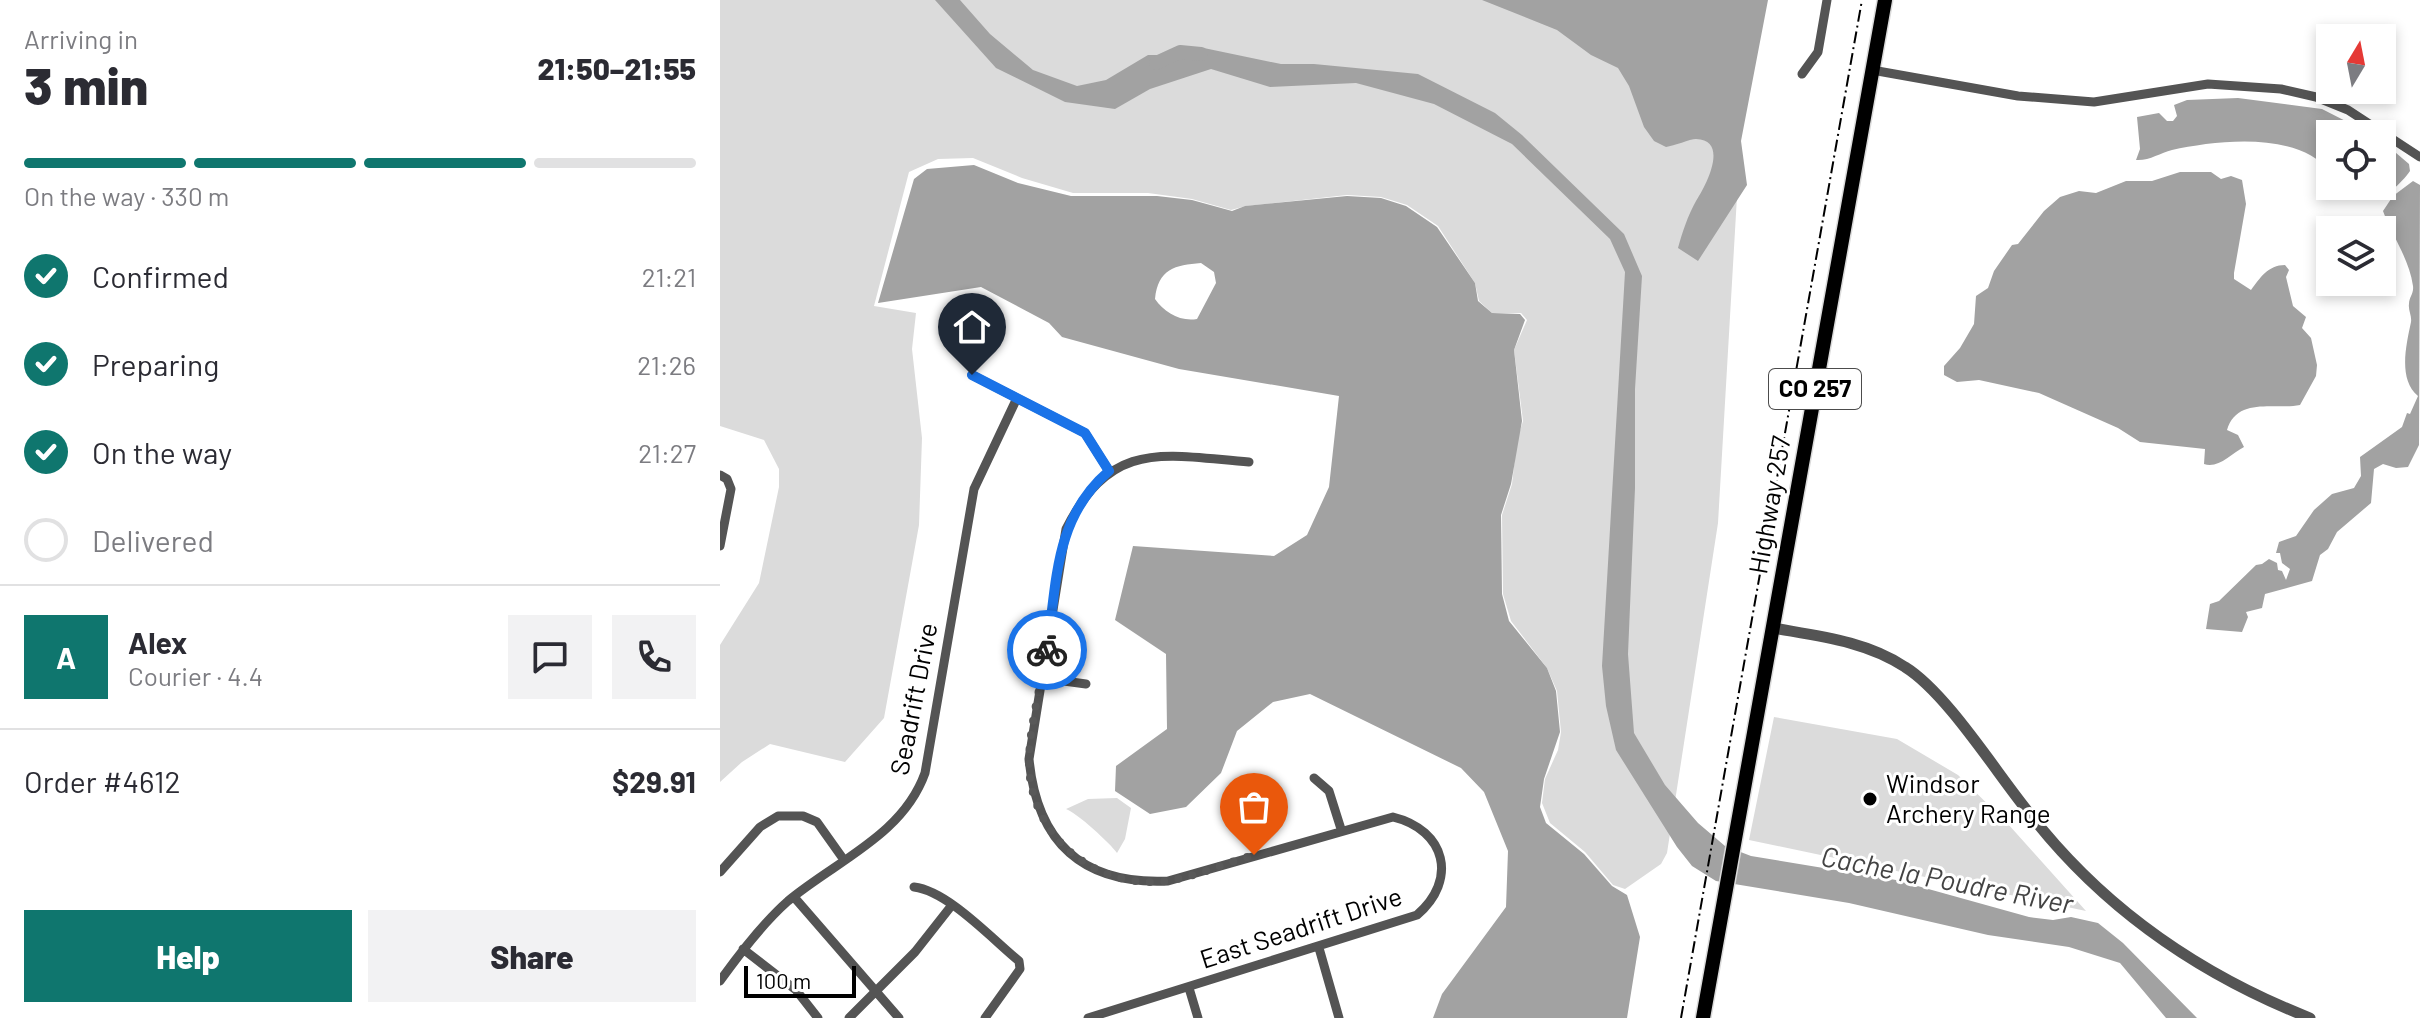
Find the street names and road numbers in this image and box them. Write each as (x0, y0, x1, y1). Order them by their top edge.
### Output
road number: CO 257 (1769, 369, 1861, 409)
street label: Highway 257 (1741, 433, 1796, 576)
street label: Seadrift Drive (883, 620, 942, 777)
street label: East Seadrift Drive (1196, 879, 1405, 974)

